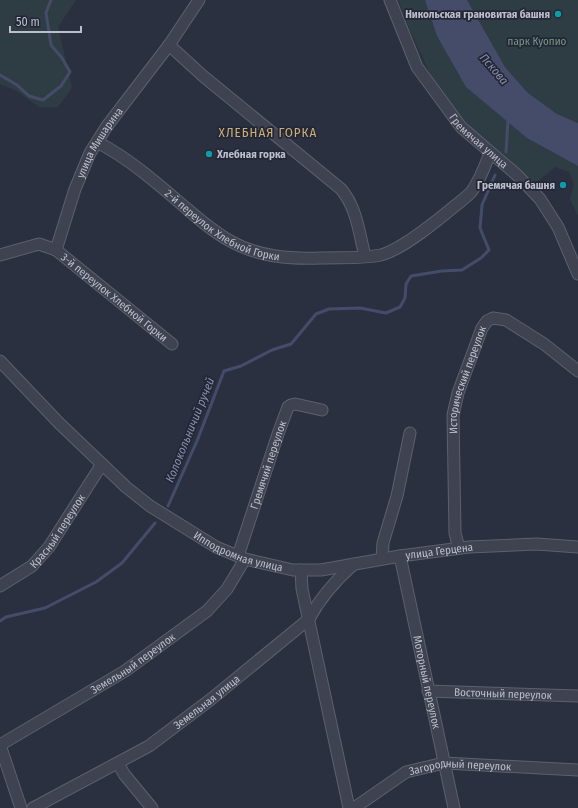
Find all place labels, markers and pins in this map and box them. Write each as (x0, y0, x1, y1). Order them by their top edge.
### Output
place label: Никольская грановитая башня (405, 8, 550, 21)
marker: Никольская грановитая башня (553, 9, 563, 19)
place label: Хлебная горка (216, 148, 286, 161)
marker: Хлебная горка (204, 149, 214, 159)
place label: Гремячая башня (477, 179, 555, 192)
marker: Гремячая башня (558, 180, 568, 190)

